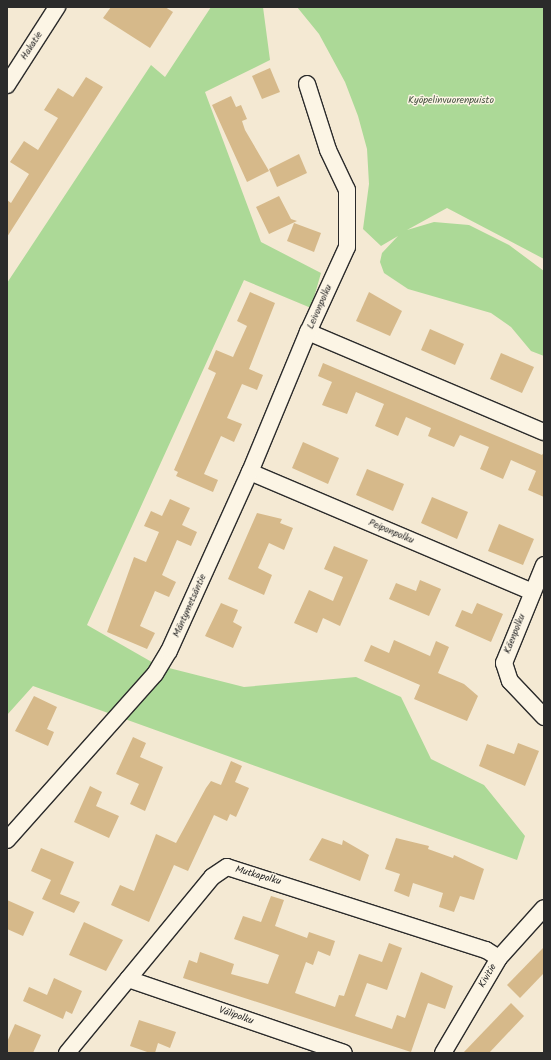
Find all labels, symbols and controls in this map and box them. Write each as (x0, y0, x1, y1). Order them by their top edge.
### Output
street label: Hakatie (18, 30, 46, 62)
park label: Kyöpelinvuorenpuisto (408, 95, 494, 107)
street label: Leivonpolku (305, 283, 335, 331)
street label: Peiponpolku (366, 517, 416, 547)
street label: Mäntymetsäntie (171, 573, 209, 639)
street label: Käenpolku (502, 612, 528, 656)
street label: Mutkapolku (234, 864, 282, 888)
street label: Kivitie (476, 962, 500, 990)
street label: Välipolku (217, 1004, 255, 1028)

